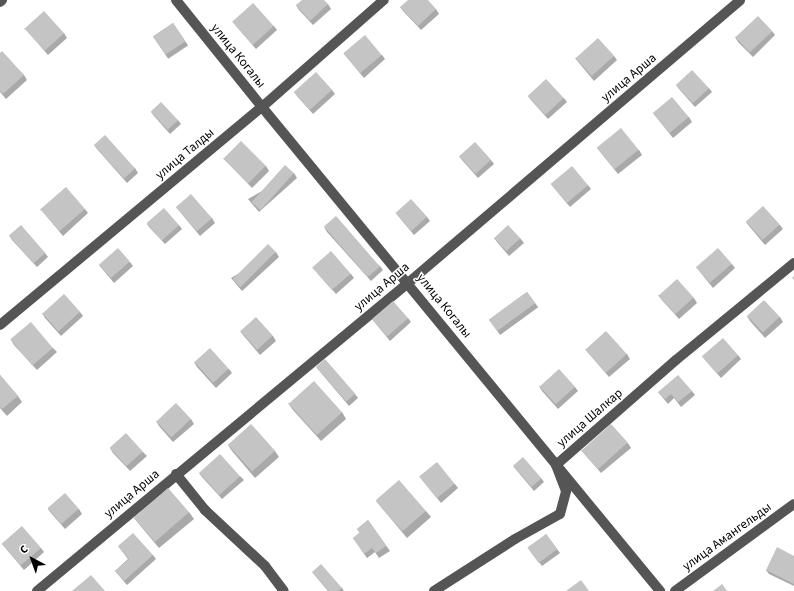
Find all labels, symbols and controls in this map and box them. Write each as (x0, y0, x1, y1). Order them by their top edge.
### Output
street label: улица Когалы (207, 21, 269, 91)
street label: улица Арша (598, 50, 660, 106)
street label: улица Талды (152, 125, 218, 183)
street label: улица Арша (351, 259, 413, 315)
street label: улица Когалы (413, 271, 475, 341)
street label: улица Шалкар (554, 385, 626, 451)
street label: улица Арша (101, 466, 163, 522)
street label: улица Амангельды (680, 500, 774, 574)
north arrow (12, 539, 52, 579)
text: С (16, 542, 31, 557)

